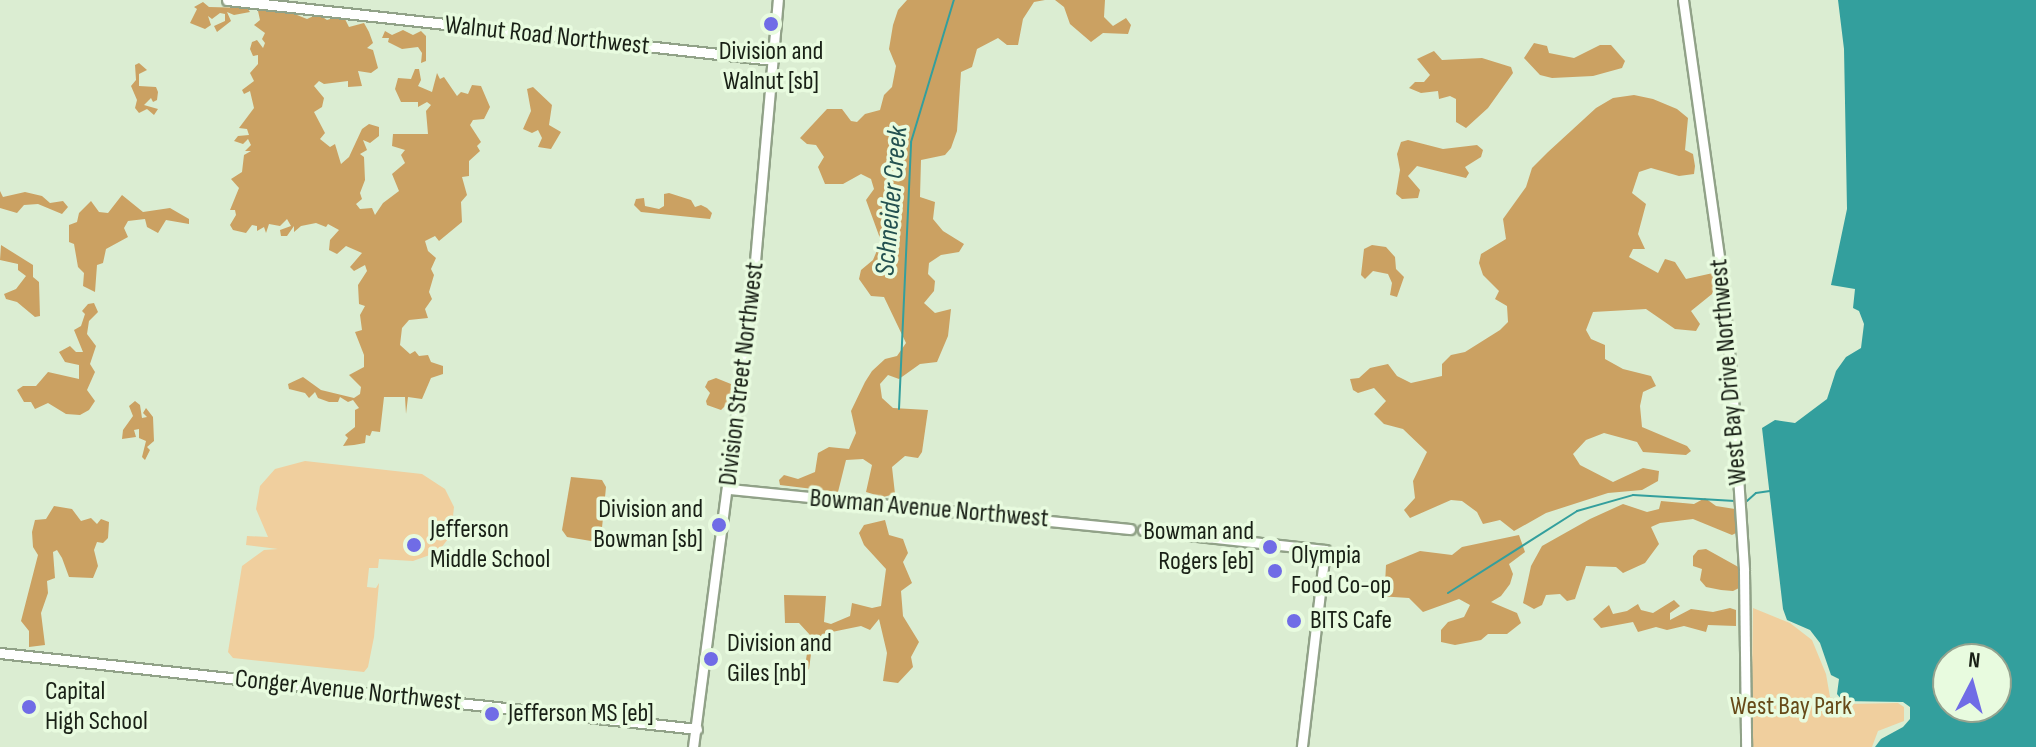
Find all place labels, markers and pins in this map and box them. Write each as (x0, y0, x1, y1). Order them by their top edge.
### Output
marker: Division and Walnut [sb] (762, 15, 780, 33)
place label: Division and Walnut [sb] (719, 36, 823, 98)
place label: Division and Bowman [sb] (593, 494, 703, 556)
place label: Jefferson Middle School (430, 514, 550, 576)
marker: Division and Bowman [sb] (710, 516, 728, 534)
place label: Bowman and Rogers [eb] (1143, 516, 1254, 578)
marker: Jefferson Middle School (405, 536, 423, 554)
marker: Bowman and Rogers [eb] (1261, 538, 1279, 556)
place label: Olympia Food Co-op (1291, 540, 1391, 602)
marker: Olympia Food Co-op (1266, 562, 1284, 580)
place label: BITS Cafe (1310, 605, 1392, 637)
marker: BITS Cafe (1285, 612, 1303, 630)
place label: Division and Giles [nb] (727, 628, 832, 690)
marker: Division and Giles [nb] (702, 650, 720, 668)
place label: Capital High School (45, 676, 148, 738)
marker: Capital High School (20, 698, 38, 716)
place label: Jefferson MS [eb] (508, 698, 654, 730)
marker: Jefferson MS [eb] (483, 705, 501, 723)

